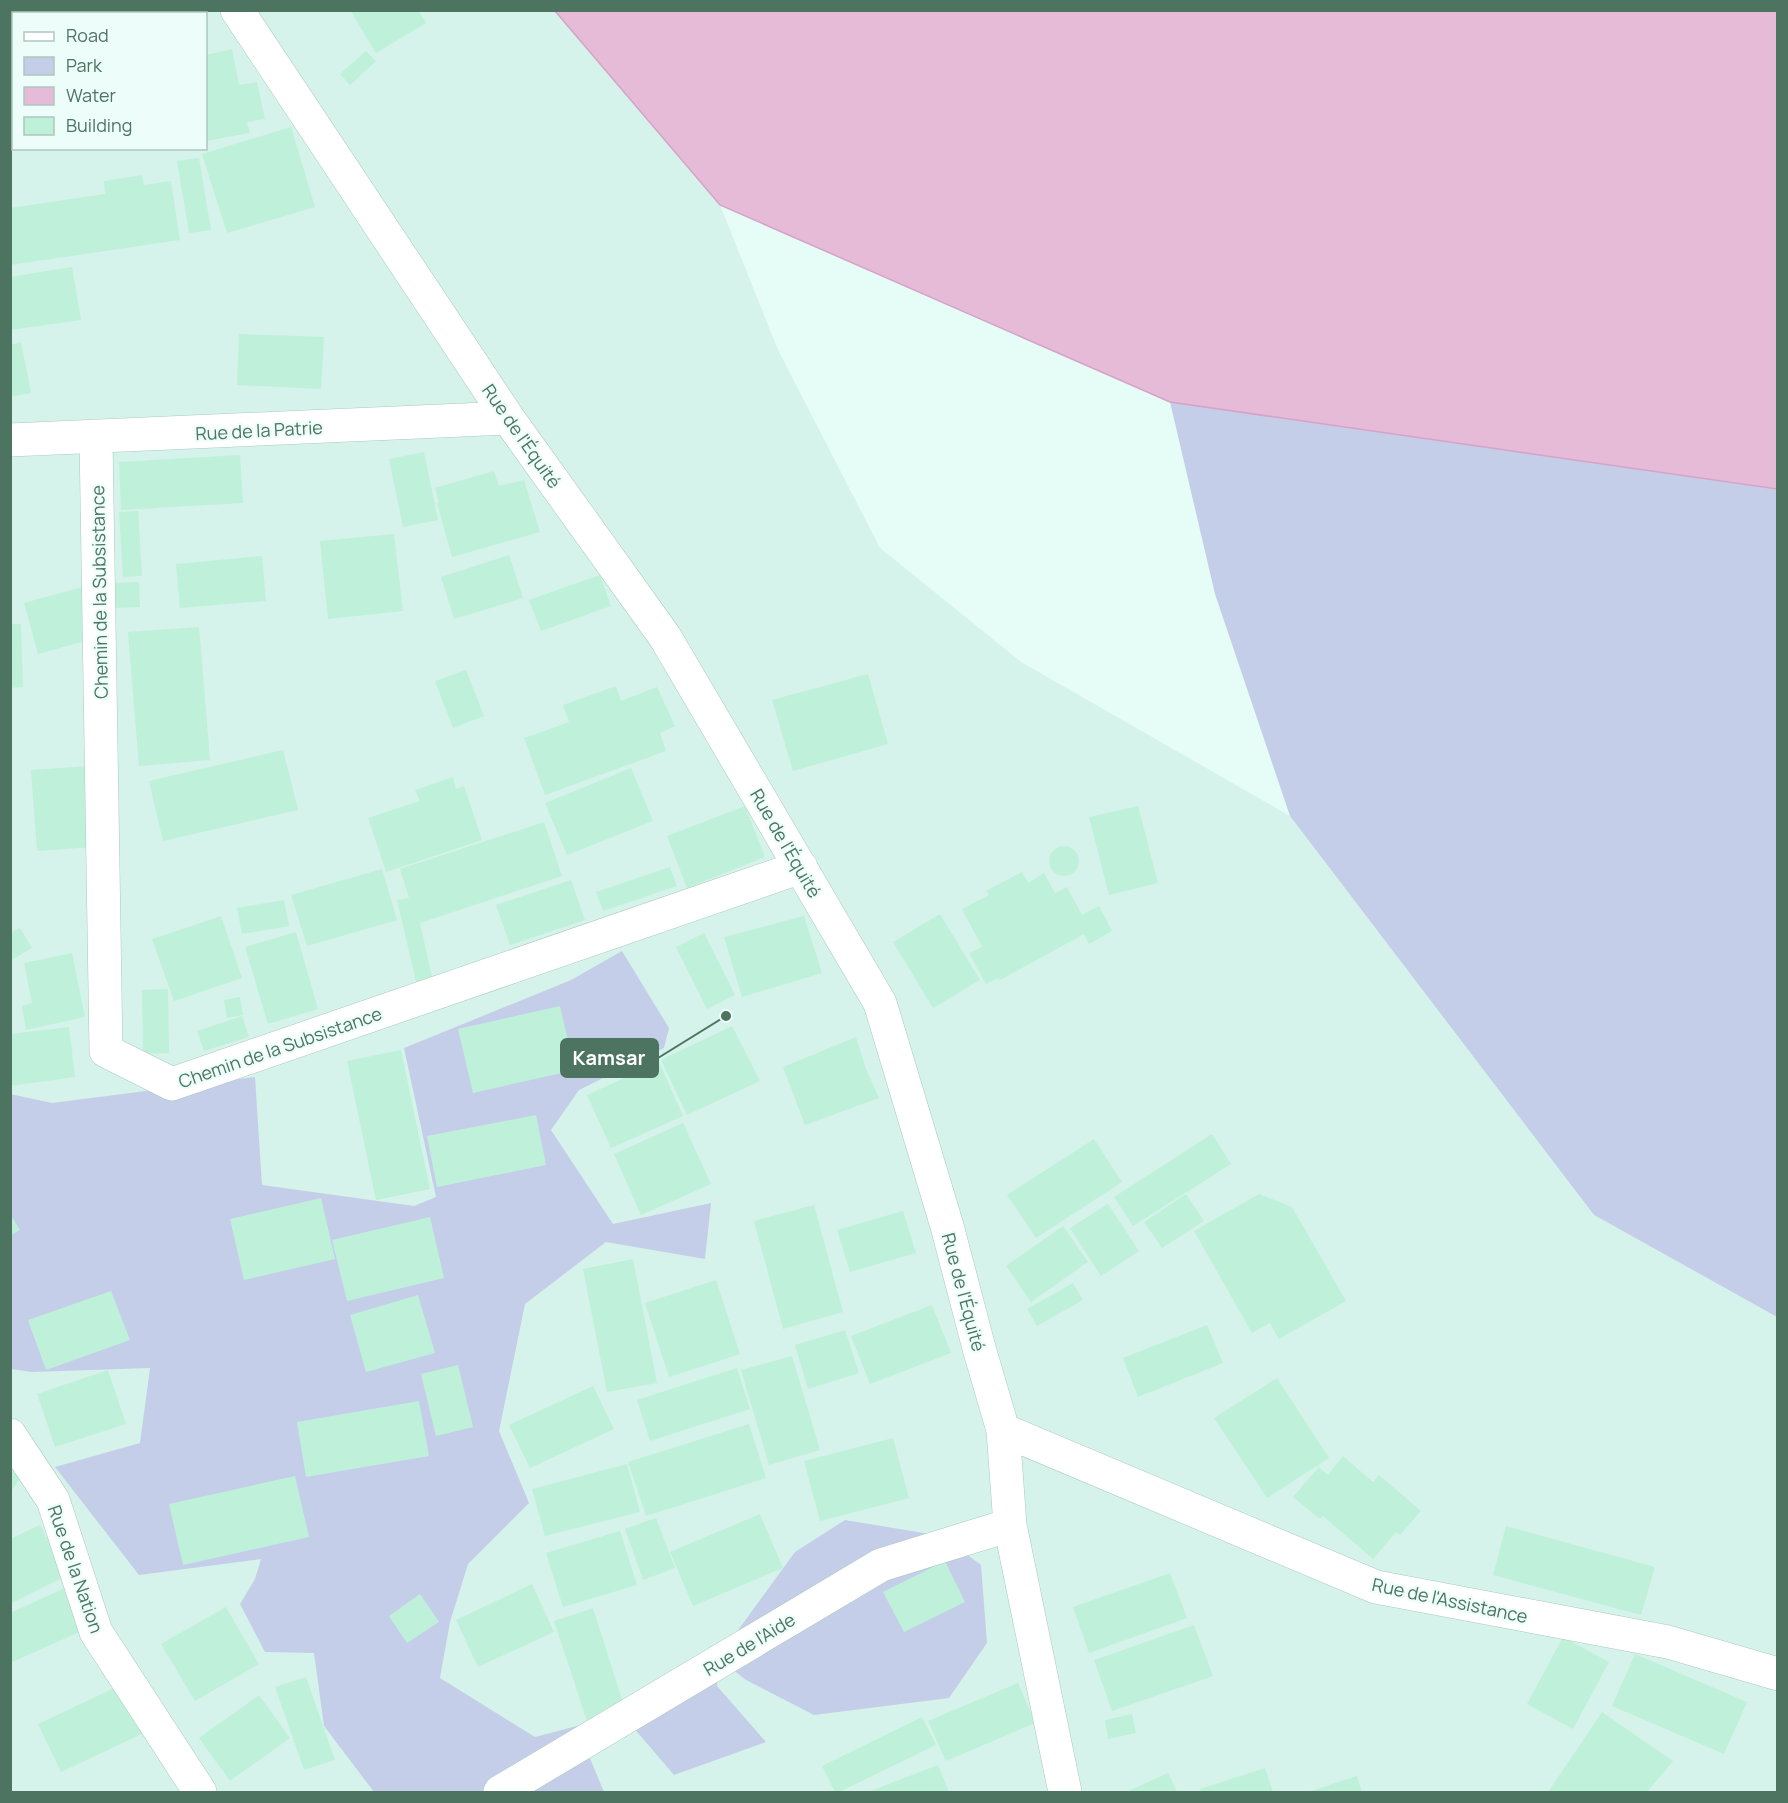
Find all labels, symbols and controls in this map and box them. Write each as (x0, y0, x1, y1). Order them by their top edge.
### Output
legend (12, 12, 207, 150)
text: Road (66, 23, 109, 47)
text: Park (66, 53, 103, 77)
text: Water (66, 83, 116, 107)
text: Building (66, 113, 132, 137)
street label: Rue de l'Équité (477, 379, 567, 493)
street label: Rue de la Patrie (195, 415, 323, 445)
street label: Chemin de la Subsistance (85, 485, 113, 699)
street label: Rue de l'Équité (745, 784, 827, 902)
street label: Chemin de la Subsistance (175, 1001, 385, 1093)
callout: Kamsar (561, 1039, 658, 1077)
text: Kamsar (573, 1044, 645, 1071)
street label: Rue de l'Équité (937, 1230, 991, 1354)
street label: Rue de la Nation (43, 1502, 109, 1636)
street label: Rue de l'Assistance (1370, 1572, 1530, 1628)
street label: Rue de l'Aide (699, 1607, 799, 1681)

